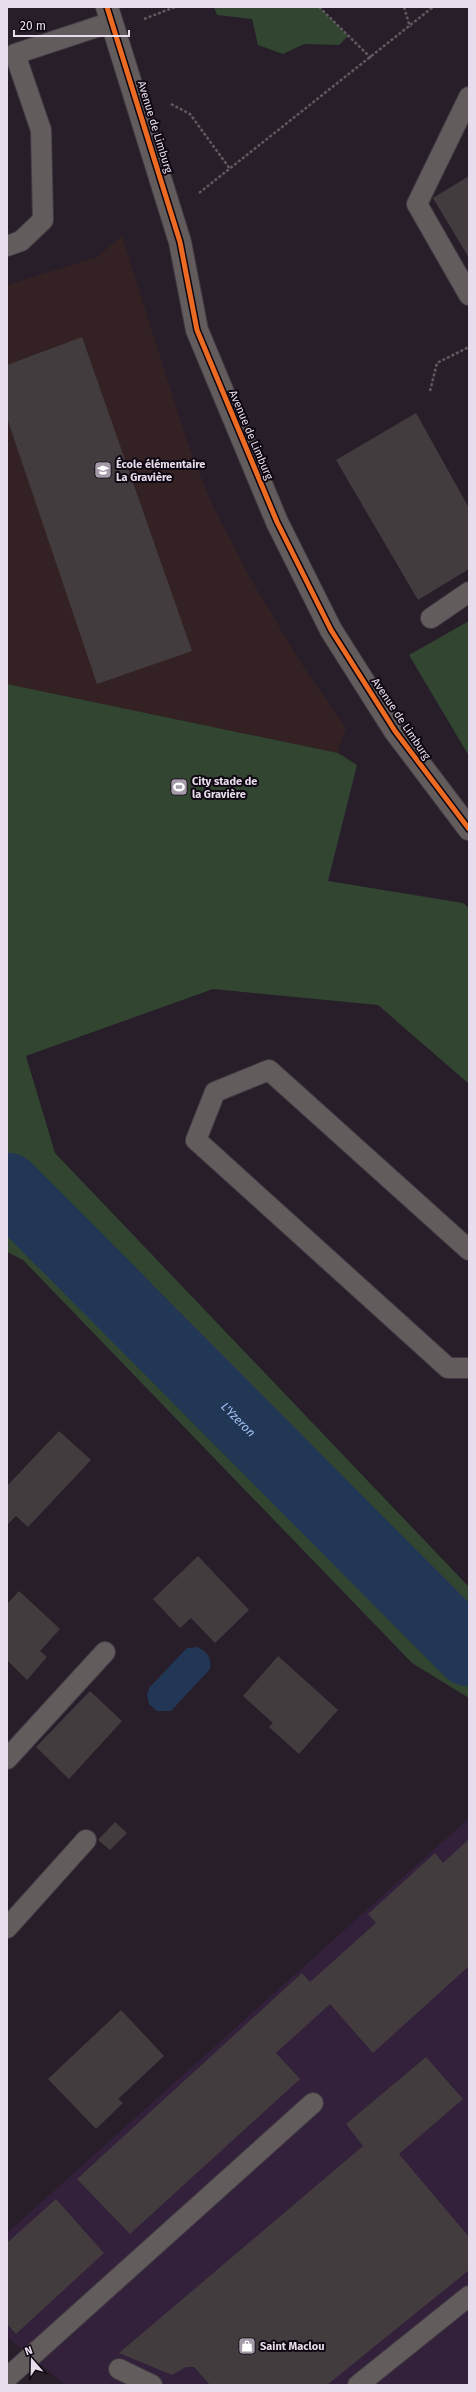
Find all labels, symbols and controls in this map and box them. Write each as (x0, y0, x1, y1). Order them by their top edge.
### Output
scale bar (14, 12, 129, 38)
text: 20 m (20, 19, 46, 33)
street label: Avenue de Limburg (135, 79, 175, 175)
street label: Avenue de Limburg (226, 388, 276, 482)
place label: École élémentaire La Gravière (116, 457, 205, 484)
school or university icon: École élémentaire La Gravière (93, 460, 113, 480)
street label: Avenue de Limburg (369, 676, 433, 763)
place label: City stade de la Gravière (192, 775, 257, 801)
sports icon: City stade de la Gravière (169, 777, 189, 797)
water label: L'Yzeron (218, 1400, 258, 1440)
shop icon: Saint Maclou (237, 2336, 257, 2356)
north arrow (12, 2340, 52, 2380)
place label: Saint Maclou (260, 2340, 325, 2353)
text: N (23, 2344, 34, 2358)

